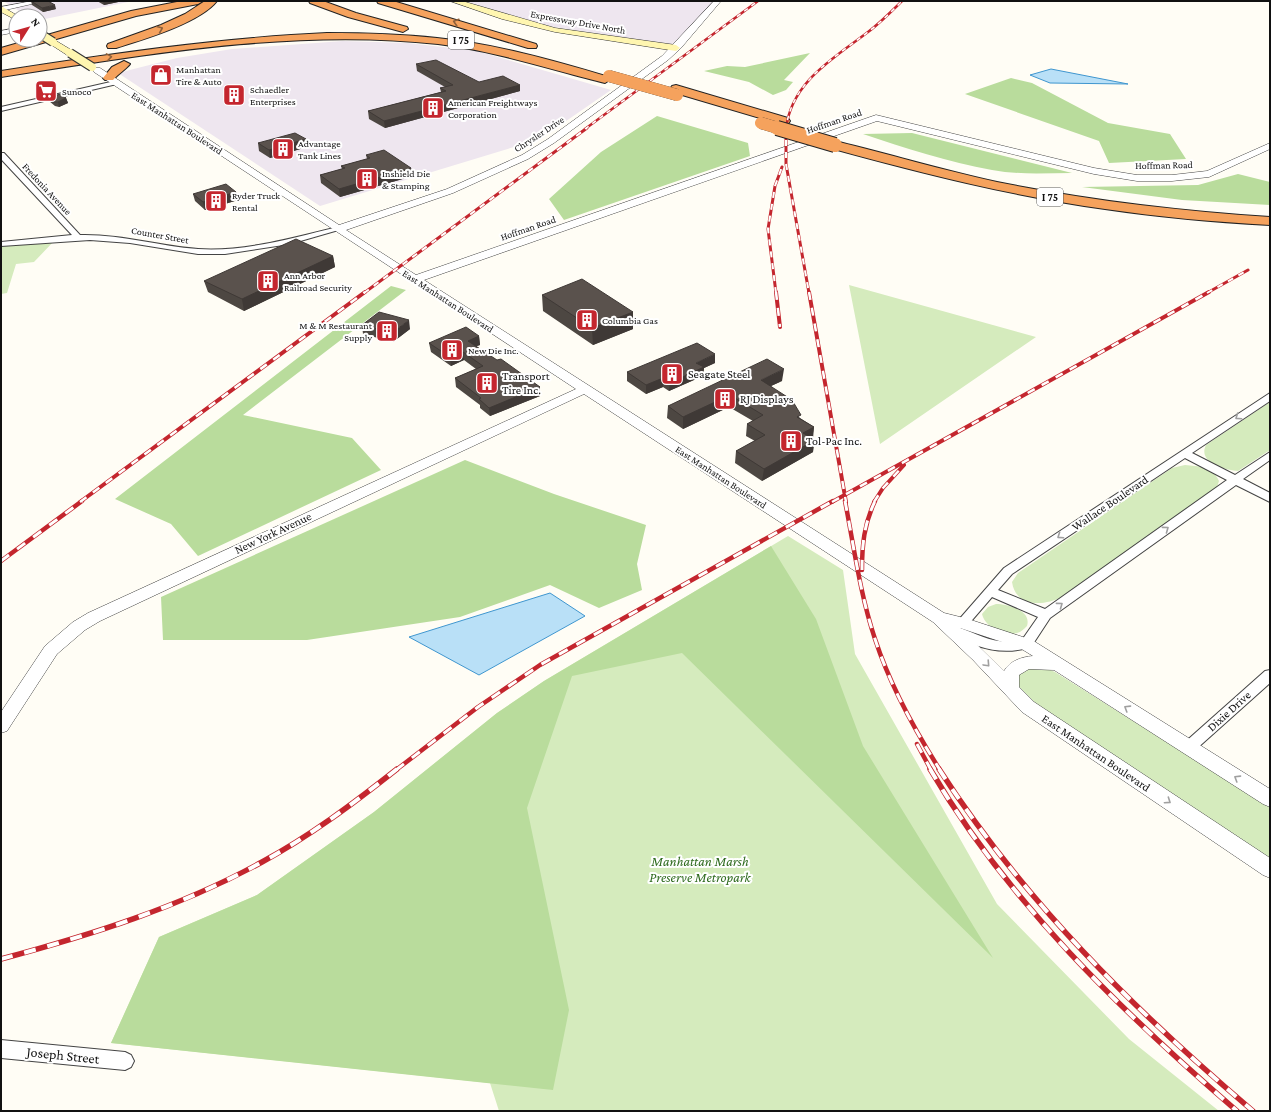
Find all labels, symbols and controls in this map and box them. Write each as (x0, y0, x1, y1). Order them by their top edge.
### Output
north arrow (8, 8, 48, 48)
street label: Expressway Drive North (530, 8, 627, 36)
text: N (29, 15, 43, 29)
one-way arrow (452, 18, 459, 27)
one-way arrow (155, 26, 163, 34)
road number: I 75 (448, 31, 474, 49)
one-way arrow (106, 53, 112, 62)
shop icon: Manhattan Tire & Auto (148, 62, 174, 88)
place label: Manhattan Tire & Auto (176, 64, 222, 87)
supermarket icon: Sunoco (33, 78, 59, 104)
building icon: Schaedler Enterprises (221, 82, 247, 108)
place label: Schaedler Enterprises (250, 84, 296, 107)
place label: Sunoco (62, 86, 91, 97)
street label: East Manhattan Boulevard (129, 89, 225, 157)
building icon: American Freightways Corporation (420, 95, 446, 121)
place label: American Freightways Corporation (448, 97, 537, 120)
street label: Hoffman Road (805, 106, 864, 136)
street label: Chrysler Drive (512, 113, 567, 154)
building icon: Advantage Tank Lines (270, 136, 296, 162)
place label: Advantage Tank Lines (298, 138, 341, 161)
street label: Hoffman Road (1135, 159, 1194, 171)
street label: Fredonia Avenue (20, 161, 74, 218)
building icon: Inshield Die & Stamping (354, 166, 380, 192)
place label: Inshield Die & Stamping (382, 168, 431, 191)
building icon: Ryder Truck Rental (203, 188, 229, 214)
road number: I 75 (1037, 188, 1063, 206)
place label: Ryder Truck Rental (232, 190, 280, 213)
street label: Hoffman Road (499, 213, 558, 243)
street label: Counter Street (130, 225, 190, 246)
street label: East Manhattan Boulevard (400, 267, 496, 335)
building icon: Ann Arbor Railroad Security (255, 268, 281, 294)
place label: Ann Arbor Railroad Security (284, 270, 352, 293)
building icon: Columbia Gas (574, 307, 600, 333)
place label: Columbia Gas (602, 315, 658, 326)
building icon: M & M Restaurant Supply (374, 318, 400, 344)
place label: M & M Restaurant Supply (299, 320, 373, 343)
building icon: New Die Inc. (439, 337, 465, 363)
place label: New Die Inc. (468, 345, 519, 356)
building icon: Seagate Steel (659, 361, 685, 387)
place label: Seagate Steel (688, 367, 750, 381)
place label: Transport Tire Inc. (502, 369, 551, 397)
building icon: Transport Tire Inc. (474, 370, 500, 396)
building icon: RJ Displays (712, 386, 738, 412)
place label: RJ Displays (740, 392, 794, 406)
one-way arrow (1235, 413, 1242, 420)
building icon: Tol-Pac Inc. (778, 428, 804, 454)
place label: Tol-Pac Inc. (806, 434, 862, 448)
street label: East Manhattan Boulevard (673, 443, 769, 511)
street label: Wallace Boulevard (1069, 472, 1151, 534)
street label: New York Avenue (232, 509, 314, 557)
one-way arrow (1162, 526, 1169, 534)
one-way arrow (1057, 531, 1064, 538)
one-way arrow (1056, 603, 1063, 610)
one-way arrow (982, 660, 989, 667)
street label: Dixie Drive (1204, 688, 1254, 734)
one-way arrow (1124, 706, 1131, 713)
street label: East Manhattan Boulevard (1039, 711, 1153, 795)
one-way arrow (1234, 775, 1241, 783)
one-way arrow (1164, 796, 1171, 803)
park label: Manhattan Marsh Preserve Metropark (649, 853, 752, 885)
street label: Joseph Street (24, 1043, 101, 1067)

